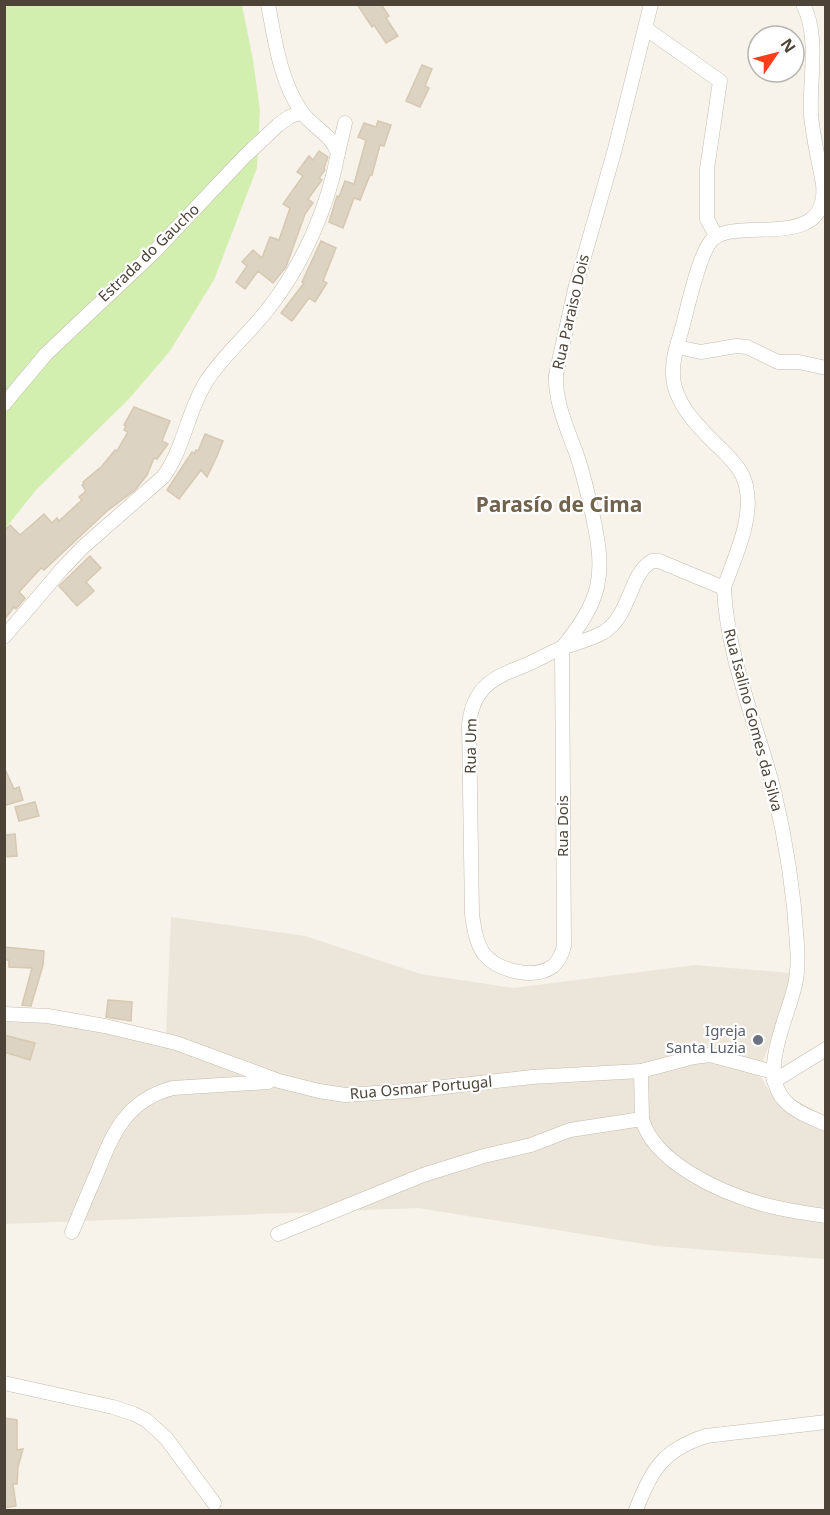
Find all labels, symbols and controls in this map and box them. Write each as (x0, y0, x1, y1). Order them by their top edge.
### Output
north arrow (746, 24, 806, 84)
text: N (776, 34, 801, 57)
street label: Estrada do Gaucho (93, 199, 203, 306)
street label: Rua Paraiso Dois (547, 252, 593, 371)
district label: Parasío de Cima (476, 490, 642, 518)
street label: Rua Isalino Gomes da Silva (720, 626, 788, 813)
street label: Rua Um (460, 718, 480, 774)
street label: Rua Dois (552, 795, 572, 857)
place label: Igreja Santa Luzia (666, 1020, 746, 1057)
marker: Igreja Santa Luzia (751, 1033, 765, 1047)
street label: Rua Osmar Portugal (349, 1071, 493, 1103)

